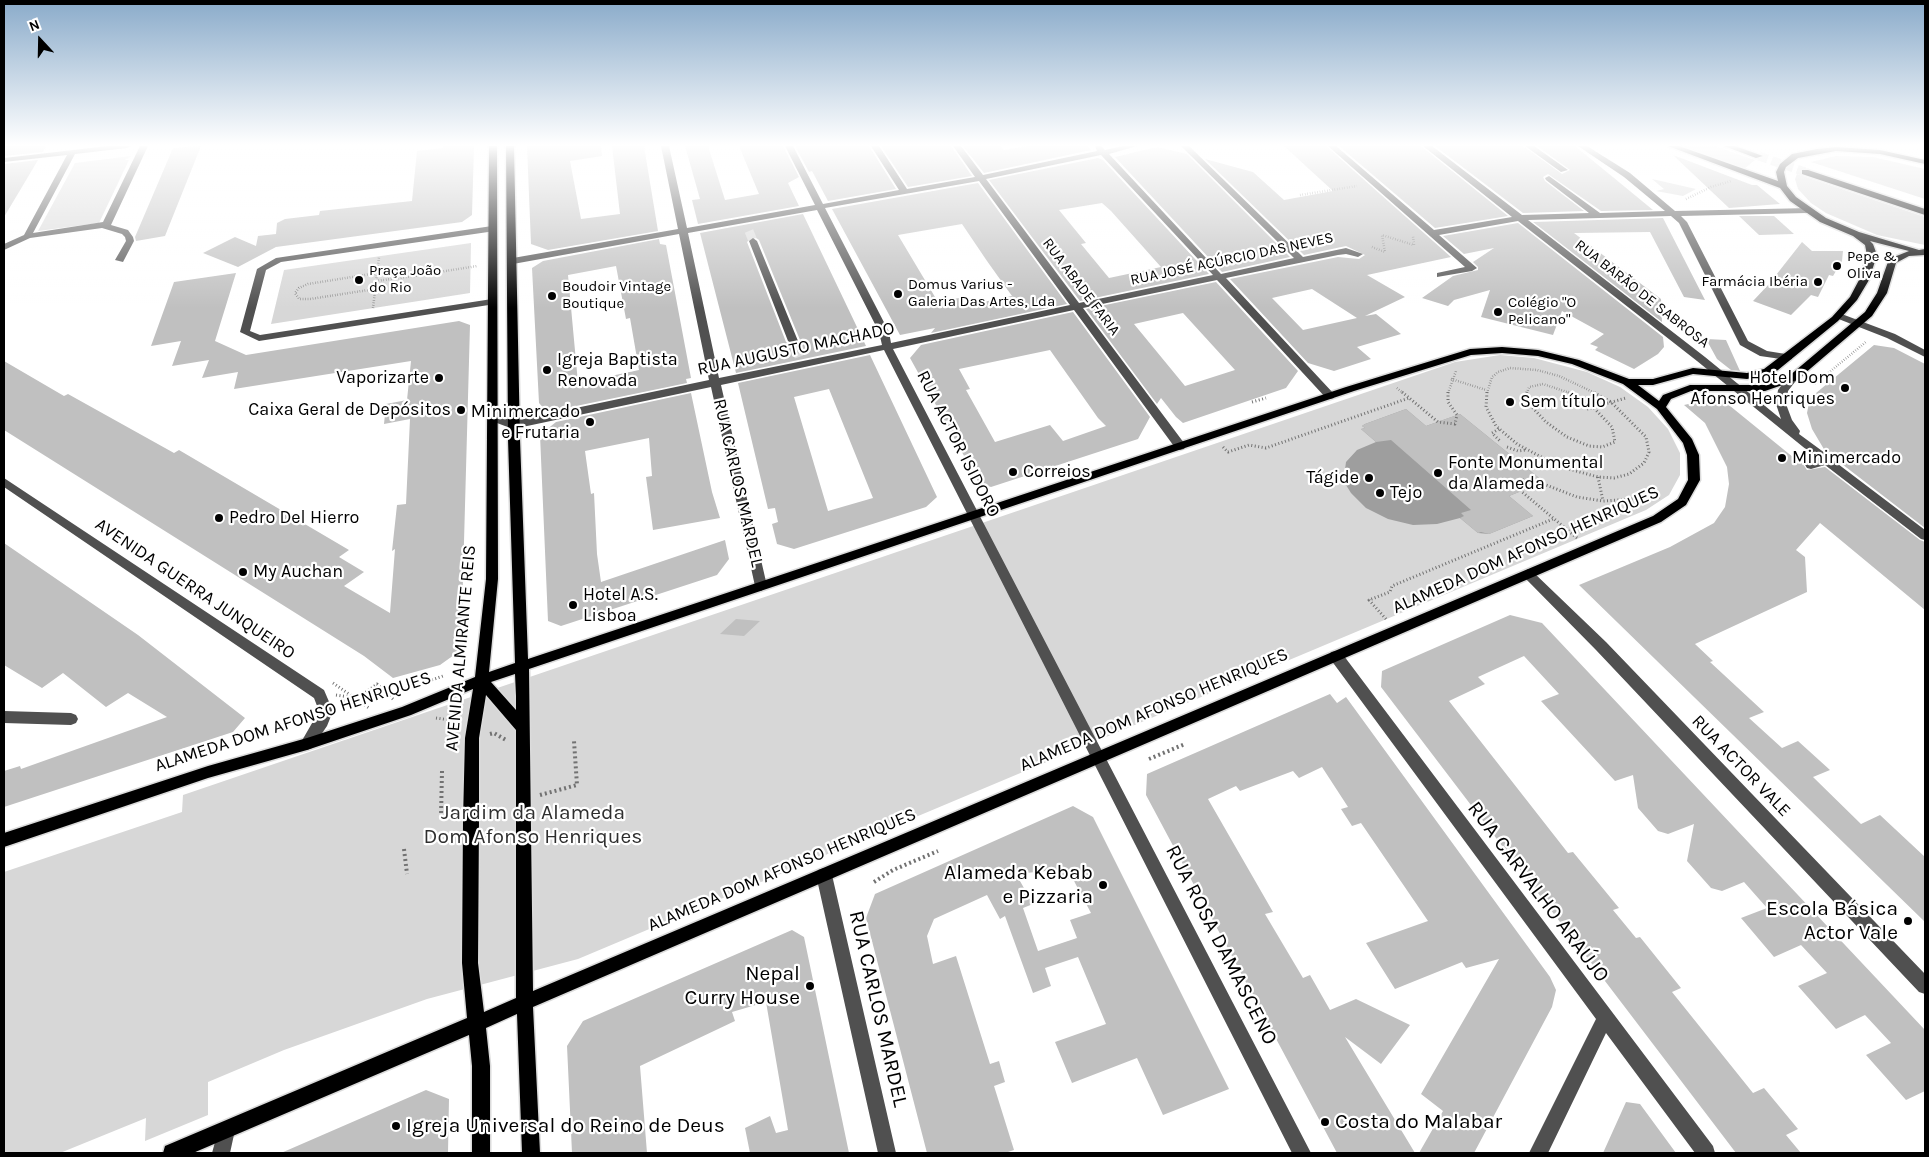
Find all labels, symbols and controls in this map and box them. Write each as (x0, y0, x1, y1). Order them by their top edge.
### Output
north arrow (15, 15, 65, 65)
text: N (27, 16, 42, 35)
street label: RUA JOSÉ ACÚRCIO DAS NEVES (1129, 229, 1335, 289)
street label: RUA ABADE FARIA (1039, 235, 1123, 339)
street label: RUA BARÃO DE SABROSA (1571, 236, 1713, 352)
place label: Pepe & Oliva (1847, 248, 1897, 283)
marker: Pepe & Oliva (1831, 260, 1843, 272)
place label: Praça João do Rio (369, 262, 441, 297)
place label: Farmácia Ibéria (1702, 273, 1808, 291)
marker: Praça João do Rio (353, 274, 365, 286)
place label: Domus Varius - Galeria Das Artes, Lda (908, 276, 1055, 311)
marker: Farmácia Ibéria (1812, 276, 1824, 288)
place label: Boudoir Vintage Boutique (562, 278, 671, 313)
marker: Domus Varius - Galeria Das Artes, Lda (892, 288, 904, 300)
marker: Boudoir Vintage Boutique (546, 290, 558, 302)
place label: Colégio "O Pelicano" (1508, 294, 1576, 329)
marker: Colégio "O Pelicano" (1492, 306, 1504, 318)
street label: RUA AUGUSTO MACHADO (695, 318, 897, 380)
place label: Igreja Baptista Renovada (557, 349, 678, 392)
marker: Igreja Baptista Renovada (541, 364, 553, 376)
place label: Vaporizarte (336, 367, 429, 389)
street label: RUA ACTOR ISIDORO (912, 367, 1004, 521)
place label: Hotel Dom Afonso Henriques (1690, 367, 1835, 409)
marker: Vaporizarte (433, 372, 445, 384)
marker: Hotel Dom Afonso Henriques (1839, 382, 1851, 394)
place label: Sem título (1520, 391, 1606, 413)
marker: Sem título (1504, 396, 1516, 408)
street label: RUA CARLOS MARDEL (708, 397, 768, 569)
place label: Caixa Geral de Depósitos (248, 399, 451, 421)
place label: Minimercado e Frutaria (471, 401, 580, 444)
marker: Caixa Geral de Depósitos (455, 404, 467, 416)
marker: Minimercado e Frutaria (584, 416, 596, 428)
place label: Minimercado (1792, 447, 1901, 469)
place label: Fonte Monumental da Alameda (1448, 452, 1603, 494)
marker: Minimercado (1776, 452, 1788, 464)
place label: Correios (1023, 461, 1091, 483)
marker: Correios (1007, 466, 1019, 478)
place label: Tágide (1306, 467, 1359, 489)
marker: Fonte Monumental da Alameda (1432, 467, 1444, 479)
marker: Tágide (1363, 472, 1375, 484)
street label: ALAMEDA DOM AFONSO HENRIQUES (1389, 481, 1663, 619)
place label: Tejo (1390, 482, 1422, 504)
marker: Tejo (1374, 487, 1386, 499)
place label: Pedro Del Hierro (229, 507, 359, 529)
marker: Pedro Del Hierro (213, 512, 225, 524)
street label: AVENIDA GUERRA JUNQUEIRO (91, 514, 299, 664)
street label: AVENIDA ALMIRANTE REIS (441, 544, 481, 752)
place label: My Auchan (253, 561, 343, 583)
marker: My Auchan (237, 566, 249, 578)
place label: Hotel A.S. Lisboa (583, 584, 658, 626)
marker: Hotel A.S. Lisboa (567, 599, 579, 611)
street label: ALAMEDA DOM AFONSO HENRIQUES (1017, 644, 1291, 776)
street label: ALAMEDA DOM AFONSO HENRIQUES (152, 667, 434, 777)
street label: RUA ACTOR VALE (1687, 711, 1795, 821)
street label: RUA CARVALHO ARAÚJO (1462, 797, 1614, 987)
park label: Jardim da Alameda Dom Afonso Henriques (424, 800, 642, 850)
street label: ALAMEDA DOM AFONSO HENRIQUES (645, 804, 919, 936)
street label: RUA ROSA DAMASCENO (1160, 841, 1282, 1049)
place label: Alameda Kebab e Pizzaria (944, 860, 1093, 910)
marker: Alameda Kebab e Pizzaria (1097, 879, 1109, 891)
place label: Escola Básica Actor Vale (1766, 896, 1898, 946)
street label: RUA CARLOS MARDEL (843, 908, 913, 1110)
marker: Escola Básica Actor Vale (1902, 915, 1914, 927)
place label: Nepal Curry House (684, 961, 800, 1011)
marker: Nepal Curry House (804, 980, 816, 992)
place label: Costa do Malabar (1335, 1109, 1502, 1135)
place label: Igreja Universal do Reino de Deus (406, 1113, 725, 1139)
marker: Costa do Malabar (1319, 1116, 1331, 1128)
marker: Igreja Universal do Reino de Deus (390, 1120, 402, 1132)

